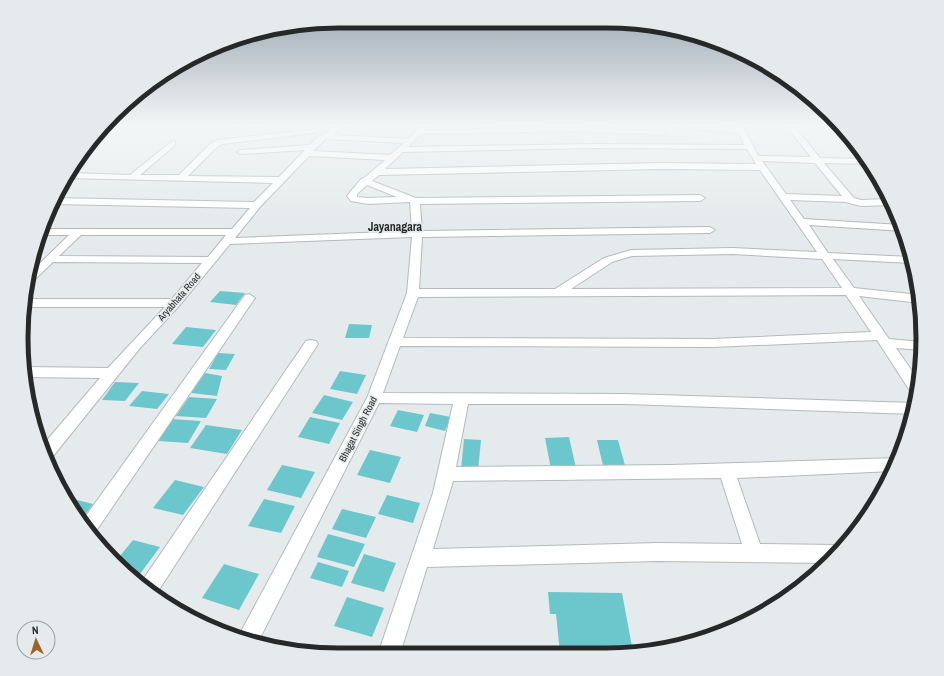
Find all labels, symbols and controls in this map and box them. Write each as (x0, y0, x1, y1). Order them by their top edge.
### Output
district label: Jayanagara (368, 219, 423, 235)
street label: Aryabhata Road (154, 270, 203, 324)
street label: Bhagat Singh Road (336, 394, 380, 464)
north arrow (16, 620, 56, 660)
text: N (32, 623, 39, 637)

